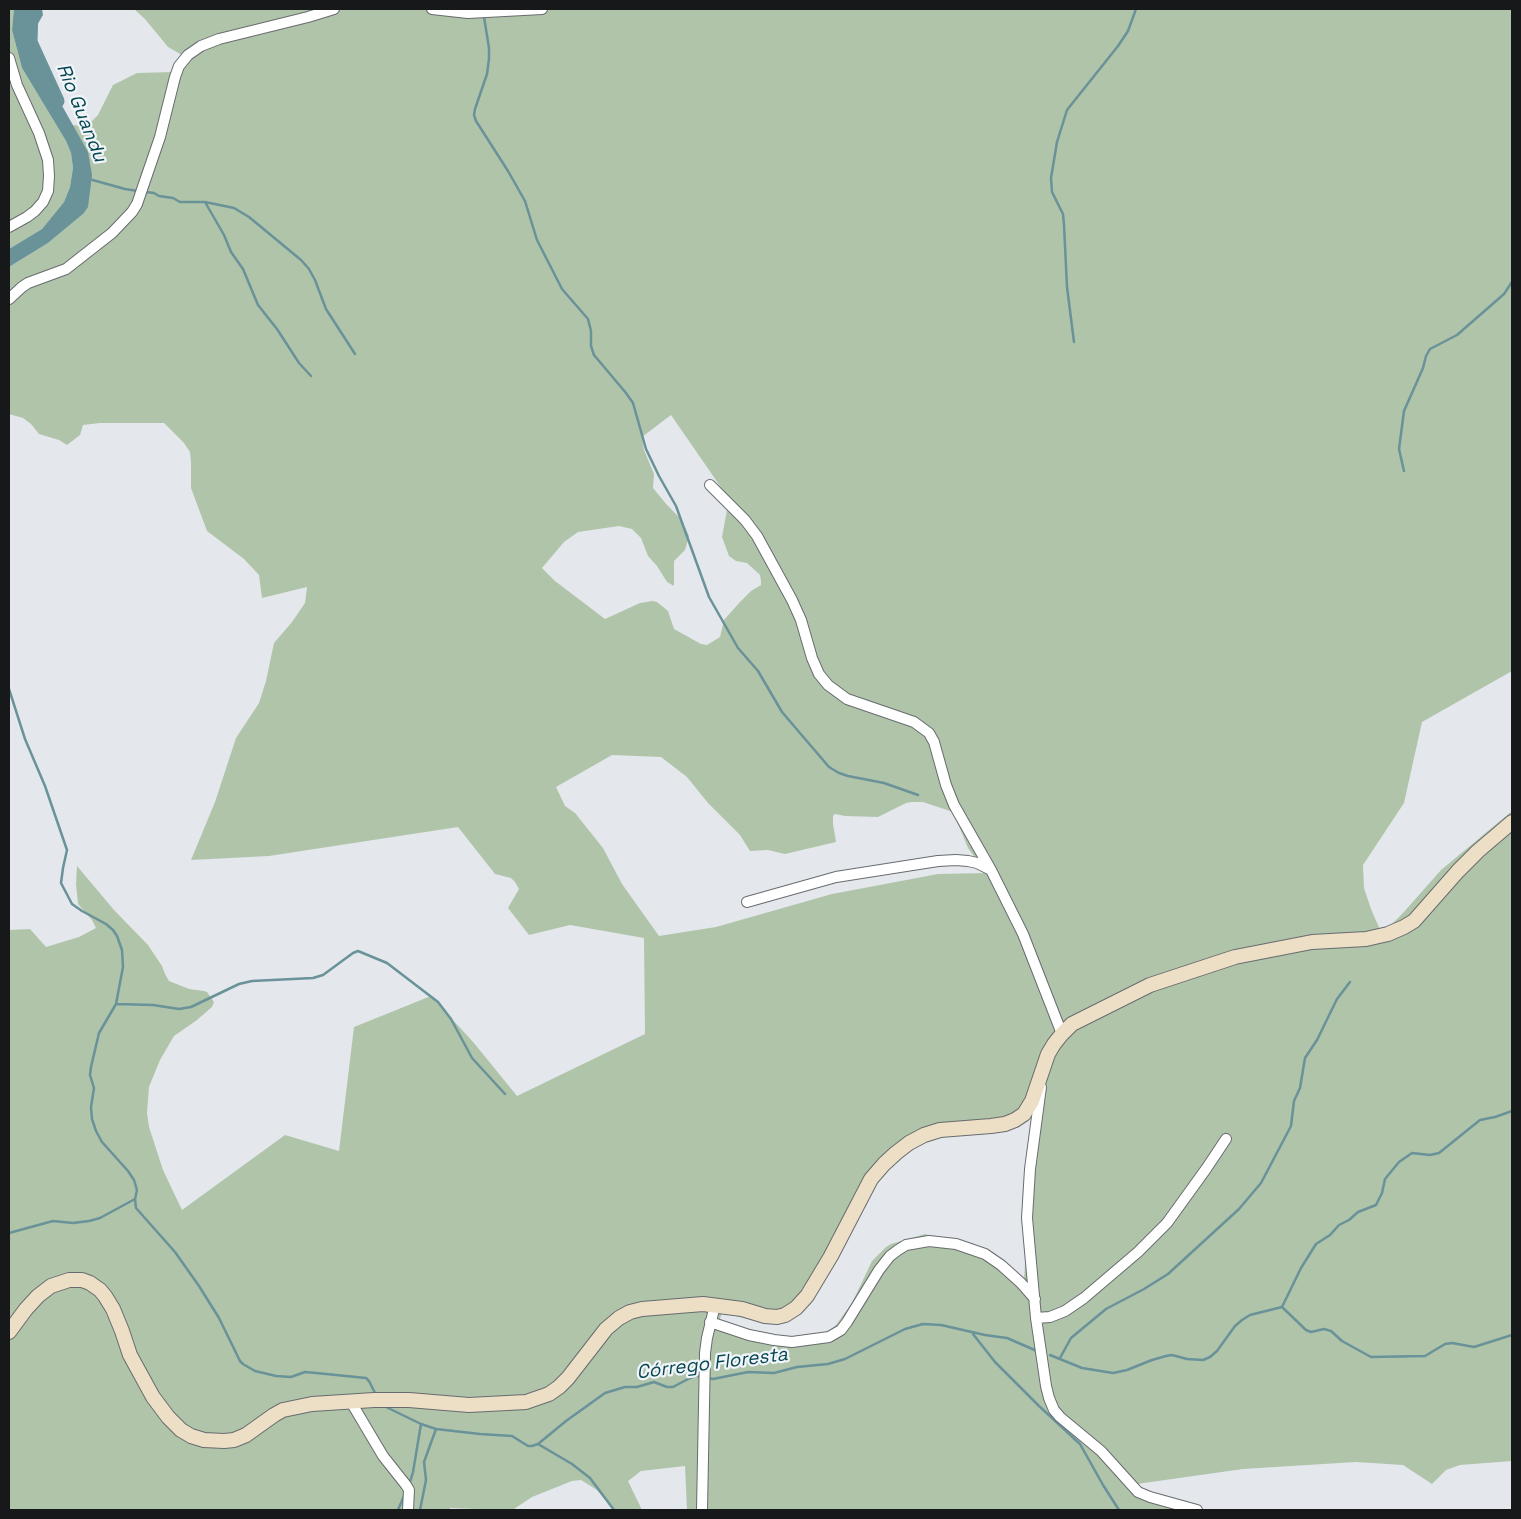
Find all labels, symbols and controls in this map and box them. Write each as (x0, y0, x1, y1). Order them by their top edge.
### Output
water label: Rio Guandu (51, 61, 111, 165)
water label: Córrego Floresta (635, 1343, 789, 1385)

